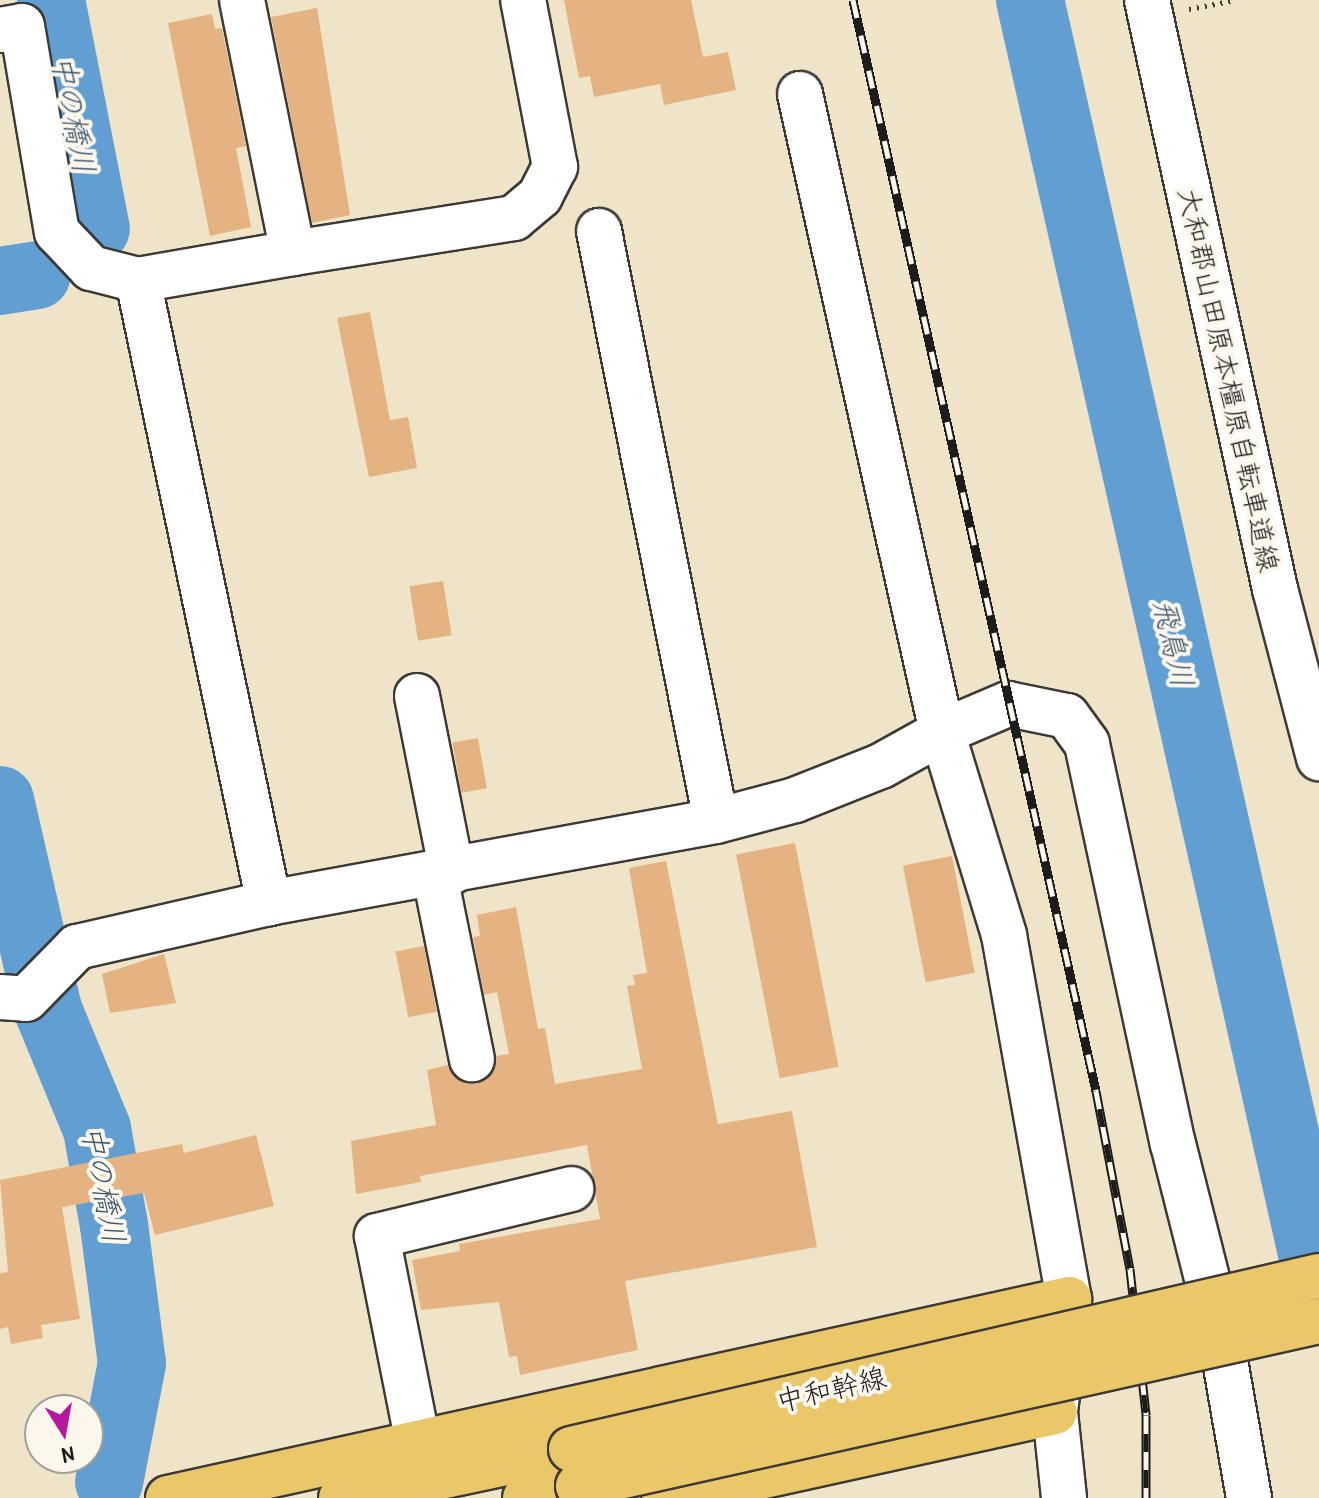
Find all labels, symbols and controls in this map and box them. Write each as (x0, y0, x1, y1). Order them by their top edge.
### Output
water label: 中の橋川 (45, 52, 103, 176)
street label: 大和郡山田原本橿原自転車道線 (1172, 185, 1286, 575)
water label: 飛鳥川 (1146, 595, 1202, 691)
water label: 中の橋川 (75, 1122, 133, 1246)
street label: 中和幹線 (773, 1360, 889, 1418)
north arrow (24, 1394, 104, 1474)
text: N (60, 1440, 77, 1471)

